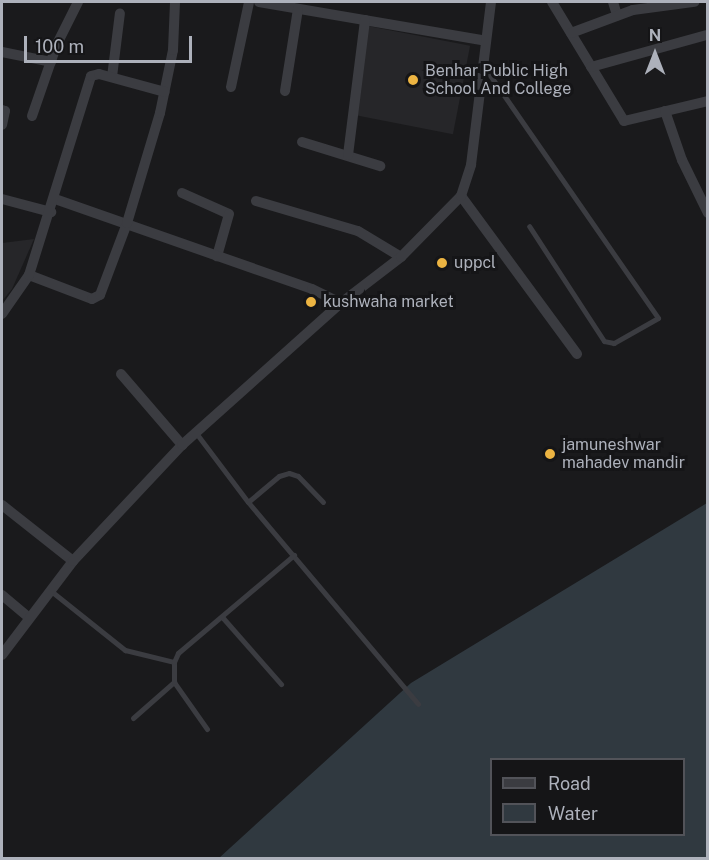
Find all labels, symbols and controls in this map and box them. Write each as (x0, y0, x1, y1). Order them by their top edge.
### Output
scale bar (27, 24, 195, 62)
north arrow (625, 24, 685, 84)
text: N (649, 26, 661, 45)
text: 100 m (35, 36, 84, 57)
place label: Benhar Public High School And College (425, 61, 571, 99)
marker: Benhar Public High School And College (406, 73, 420, 87)
place label: uppcl (454, 253, 496, 273)
marker: uppcl (435, 256, 449, 270)
place label: kushwaha market (323, 292, 454, 312)
marker: kushwaha market (304, 295, 318, 309)
place label: jamuneshwar mahadev mandir (562, 435, 685, 473)
marker: jamuneshwar mahadev mandir (543, 447, 557, 461)
legend (490, 758, 685, 836)
text: Road (548, 773, 591, 794)
text: Water (548, 803, 598, 824)

